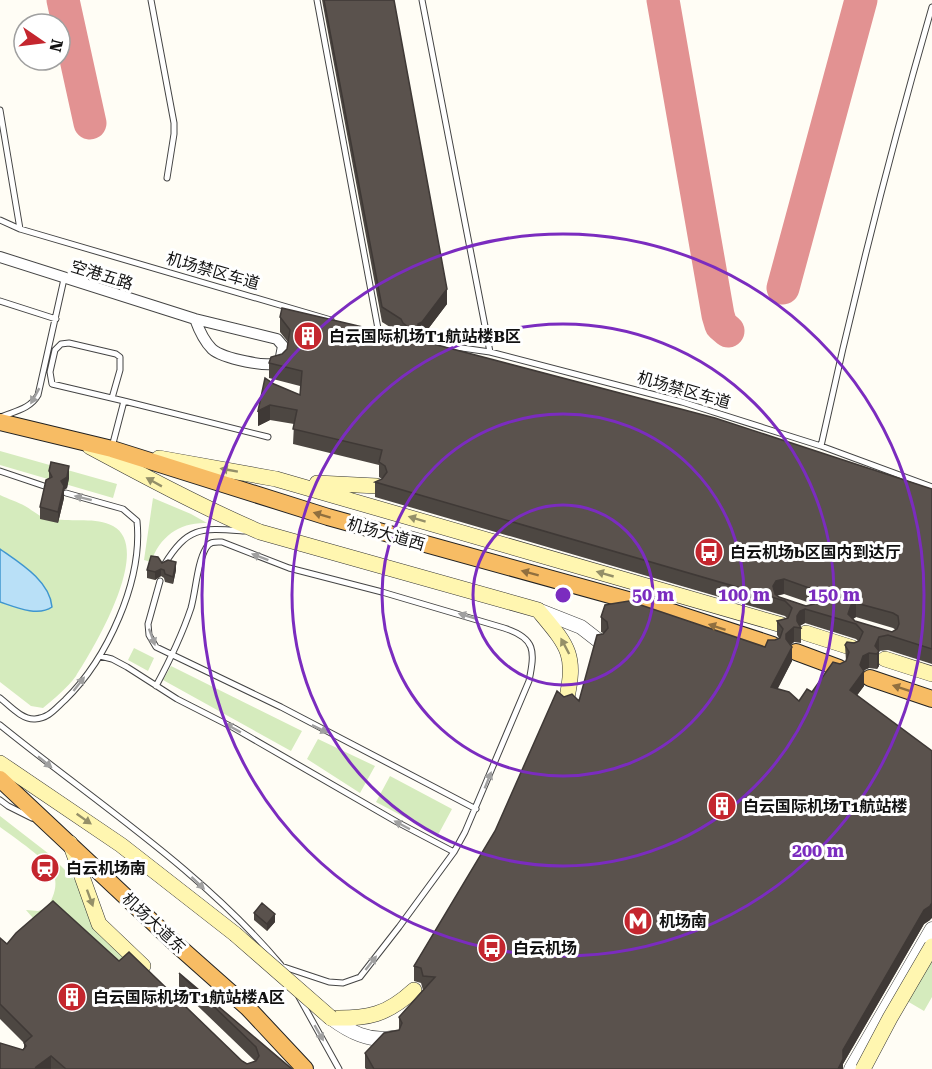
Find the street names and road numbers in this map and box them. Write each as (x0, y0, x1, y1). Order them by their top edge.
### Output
street label: 机场禁区车道 (164, 249, 262, 293)
street label: 空港五路 (69, 257, 135, 293)
street label: 机场禁区车道 (635, 368, 733, 412)
street label: 机场大道西 (345, 514, 427, 554)
street label: 机场大道东 (118, 889, 190, 957)

